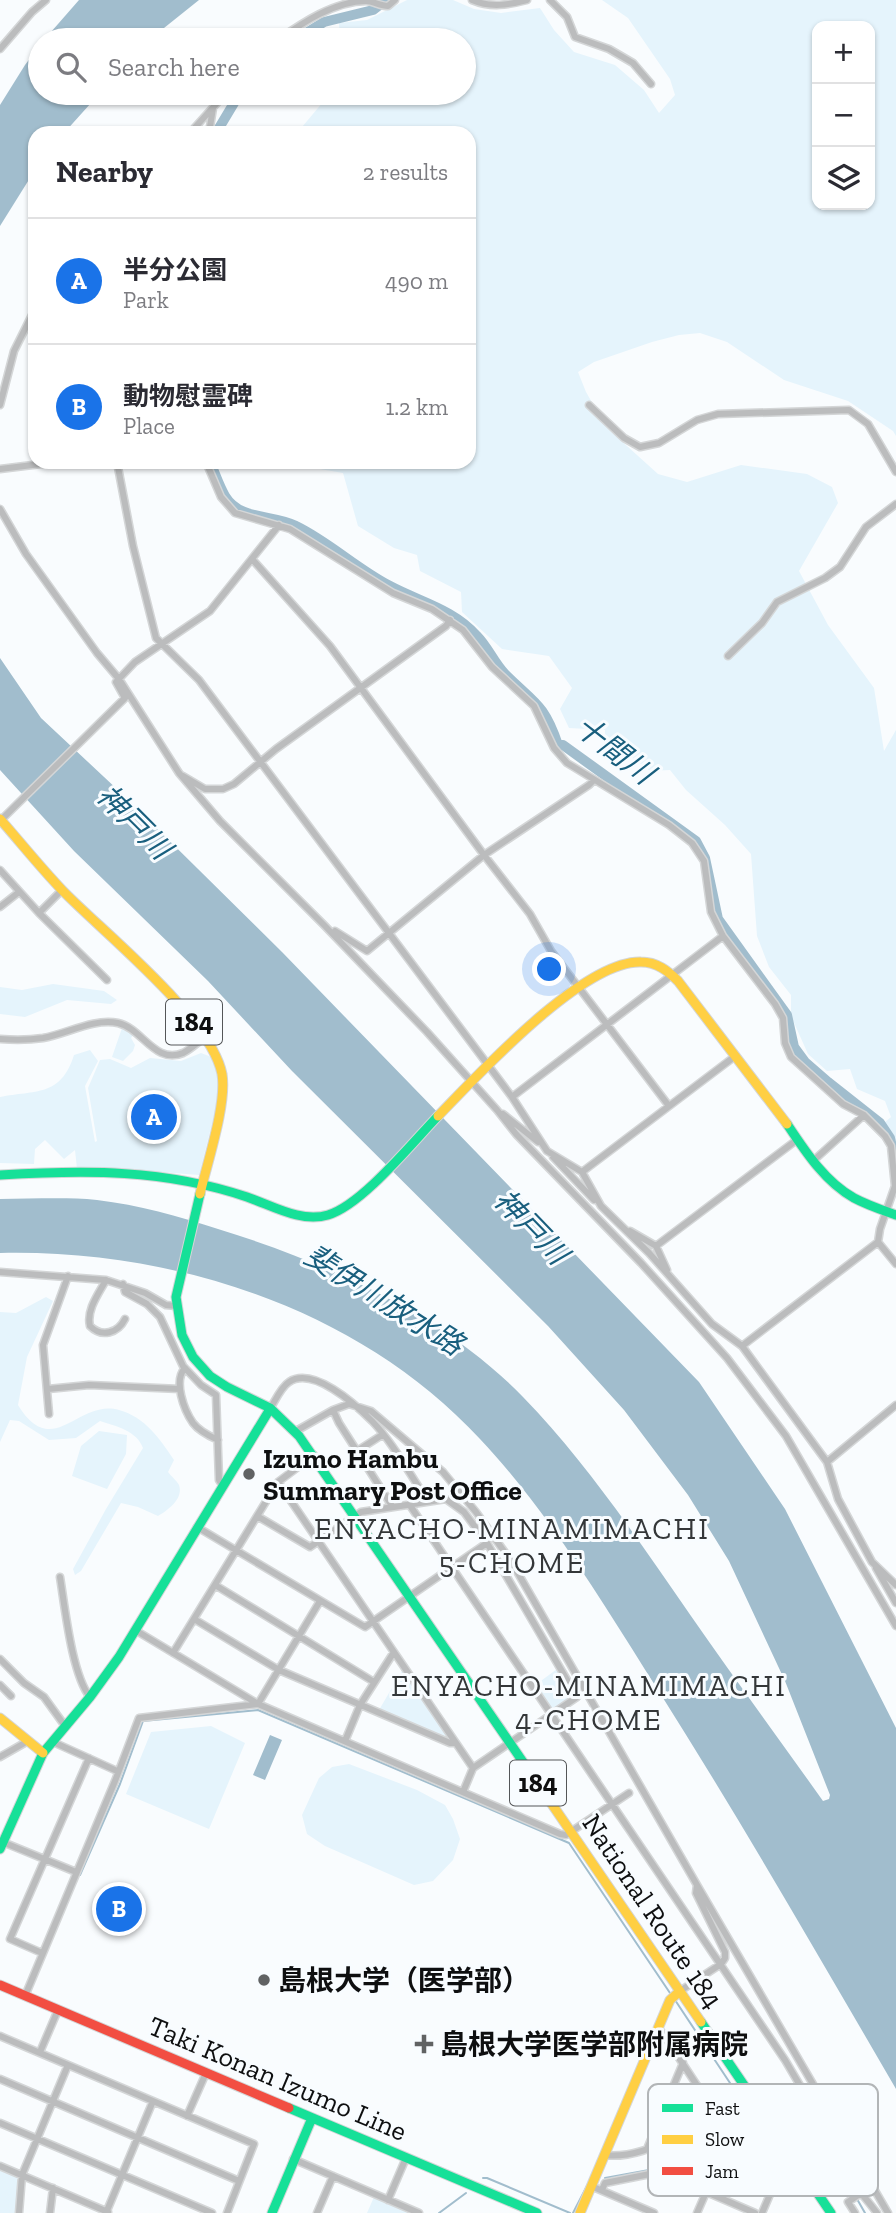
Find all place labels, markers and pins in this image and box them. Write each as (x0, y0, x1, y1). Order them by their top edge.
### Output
pin: A (131, 1091, 177, 1143)
place label: Izumo Hambu Summary Post Office (263, 1442, 522, 1507)
marker: Izumo Hambu Summary Post Office (241, 1466, 257, 1482)
pin: B (96, 1883, 142, 1935)
place label: 島根大学（医学部） (278, 1964, 530, 1997)
marker: 島根大学（医学部） (256, 1972, 272, 1988)
place label: 島根大学医学部附属病院 (440, 2028, 748, 2061)
marker: 島根大学医学部附属病院 (414, 2034, 434, 2054)

